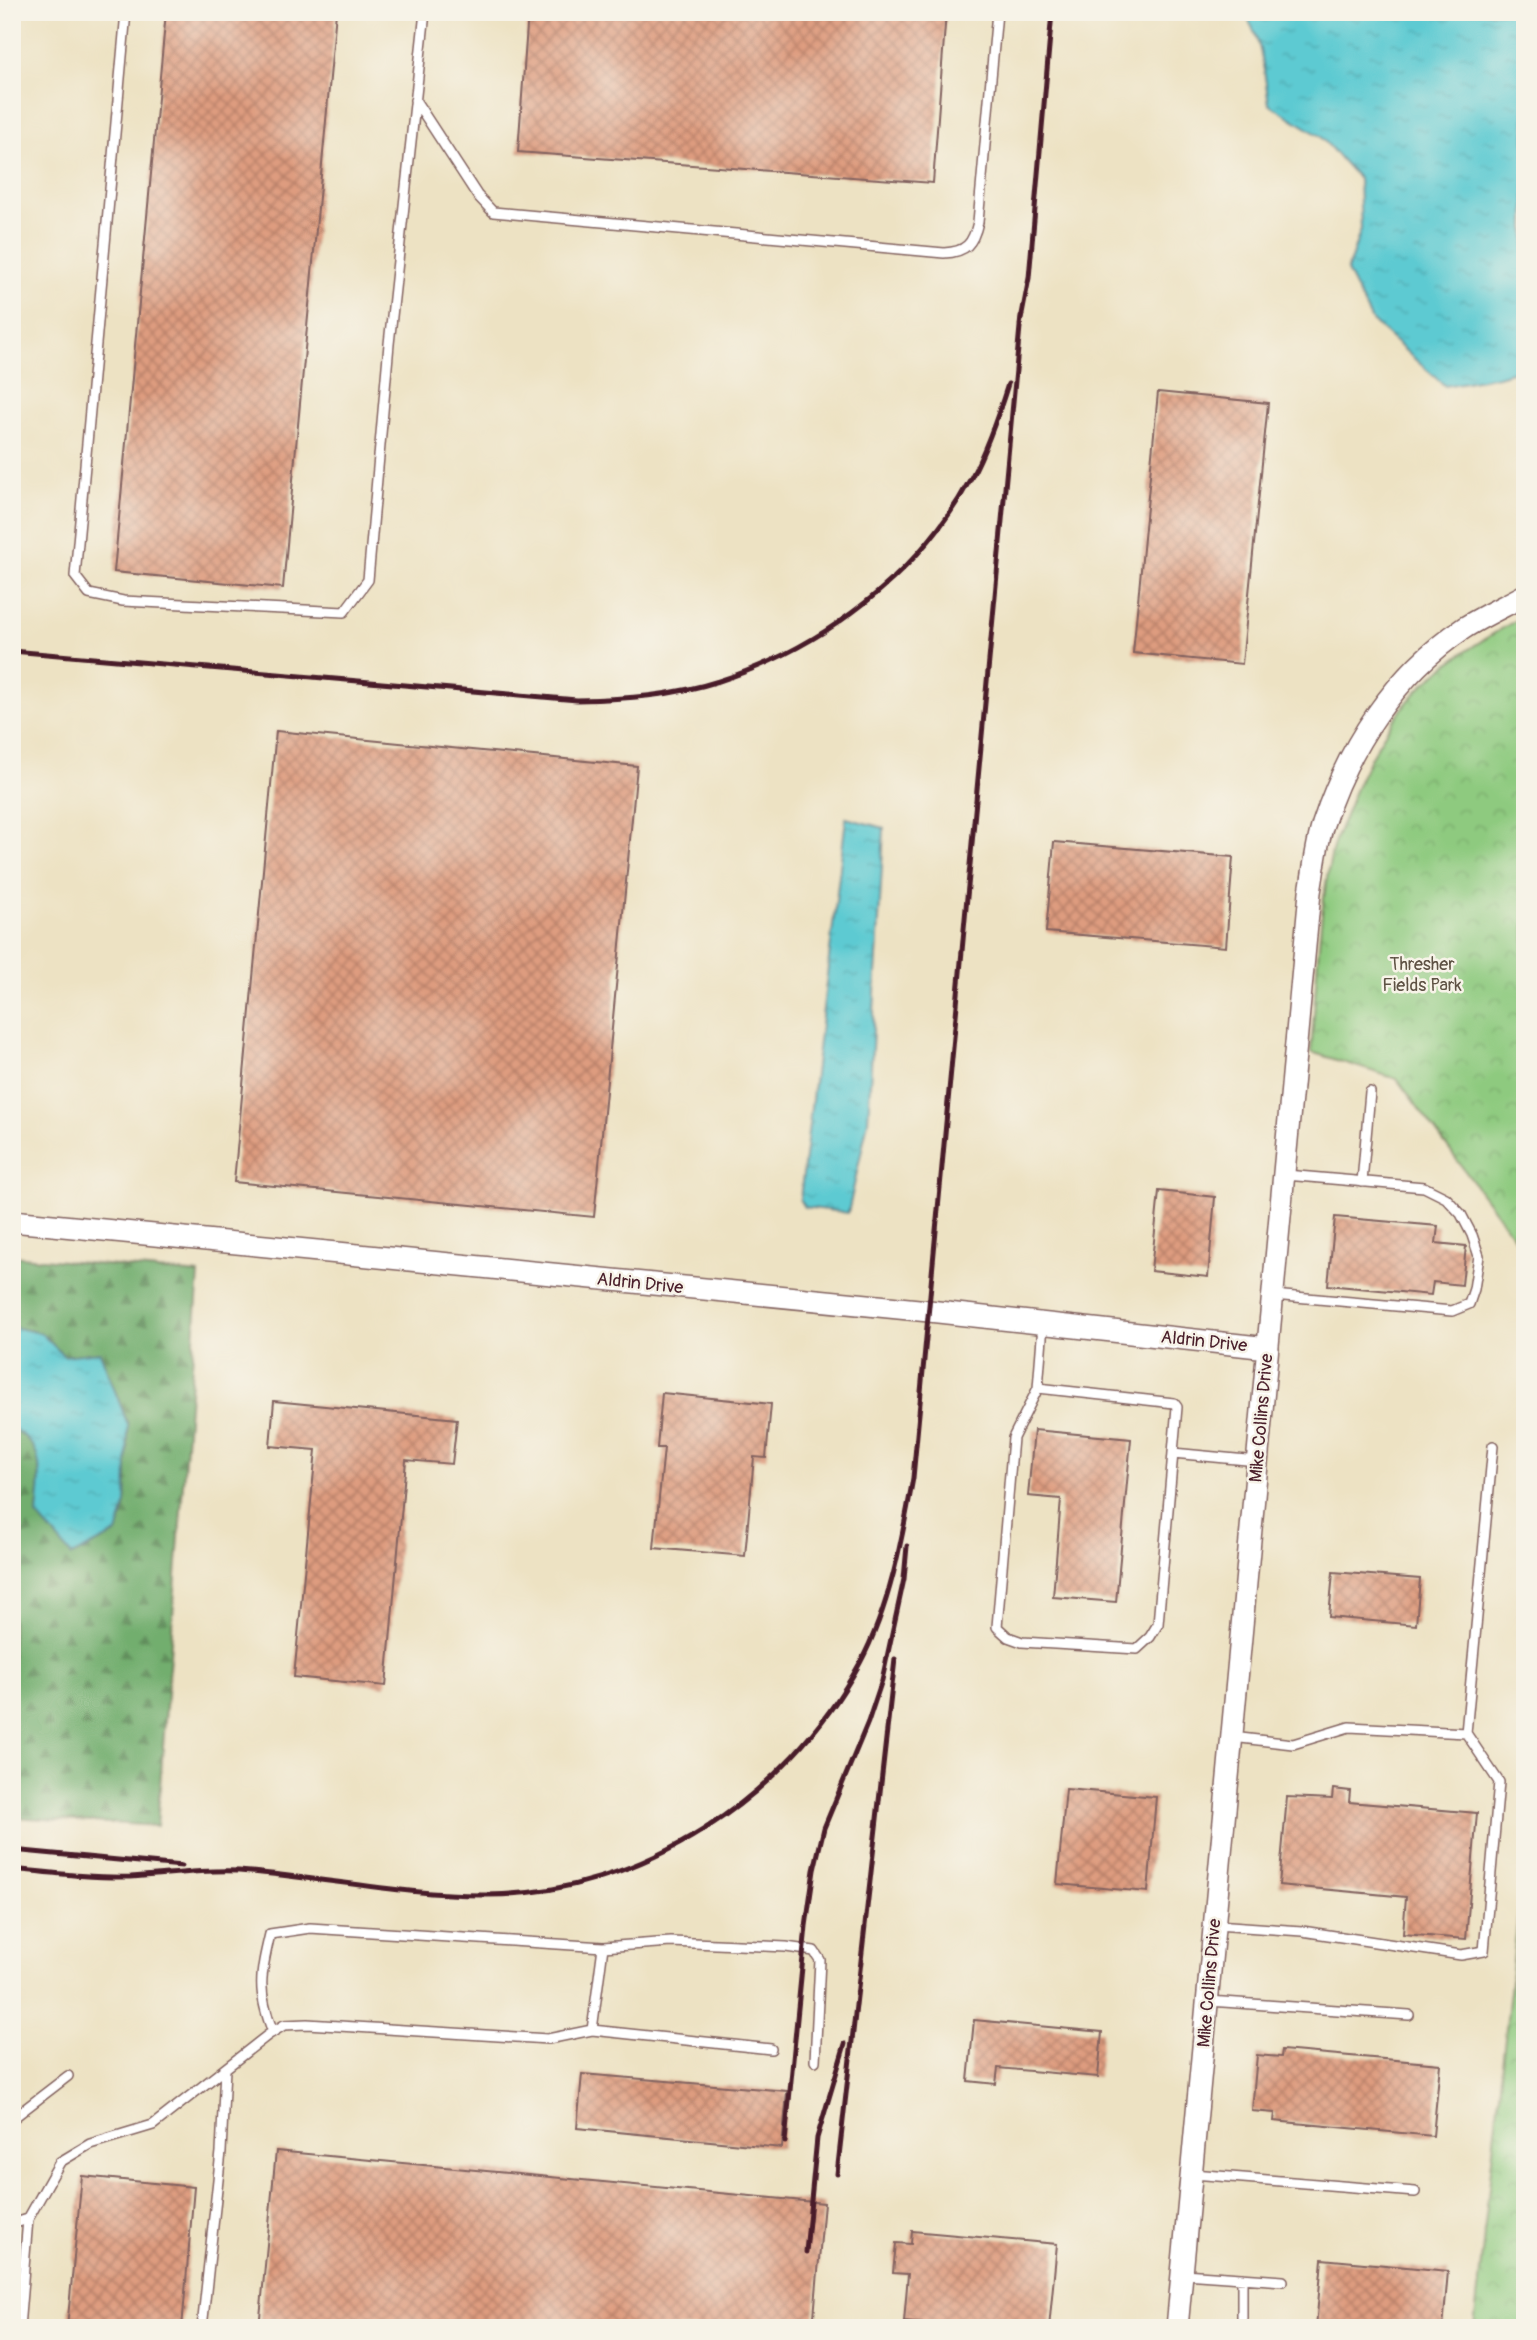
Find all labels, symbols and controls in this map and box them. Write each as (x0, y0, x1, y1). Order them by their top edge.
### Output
park label: Thresher Fields Park (1382, 953, 1462, 997)
street label: Aldrin Drive (596, 1268, 684, 1299)
street label: Aldrin Drive (1160, 1326, 1248, 1357)
street label: Mike Collins Drive (1244, 1353, 1279, 1483)
street label: Mike Collins Drive (1192, 1918, 1227, 2048)

